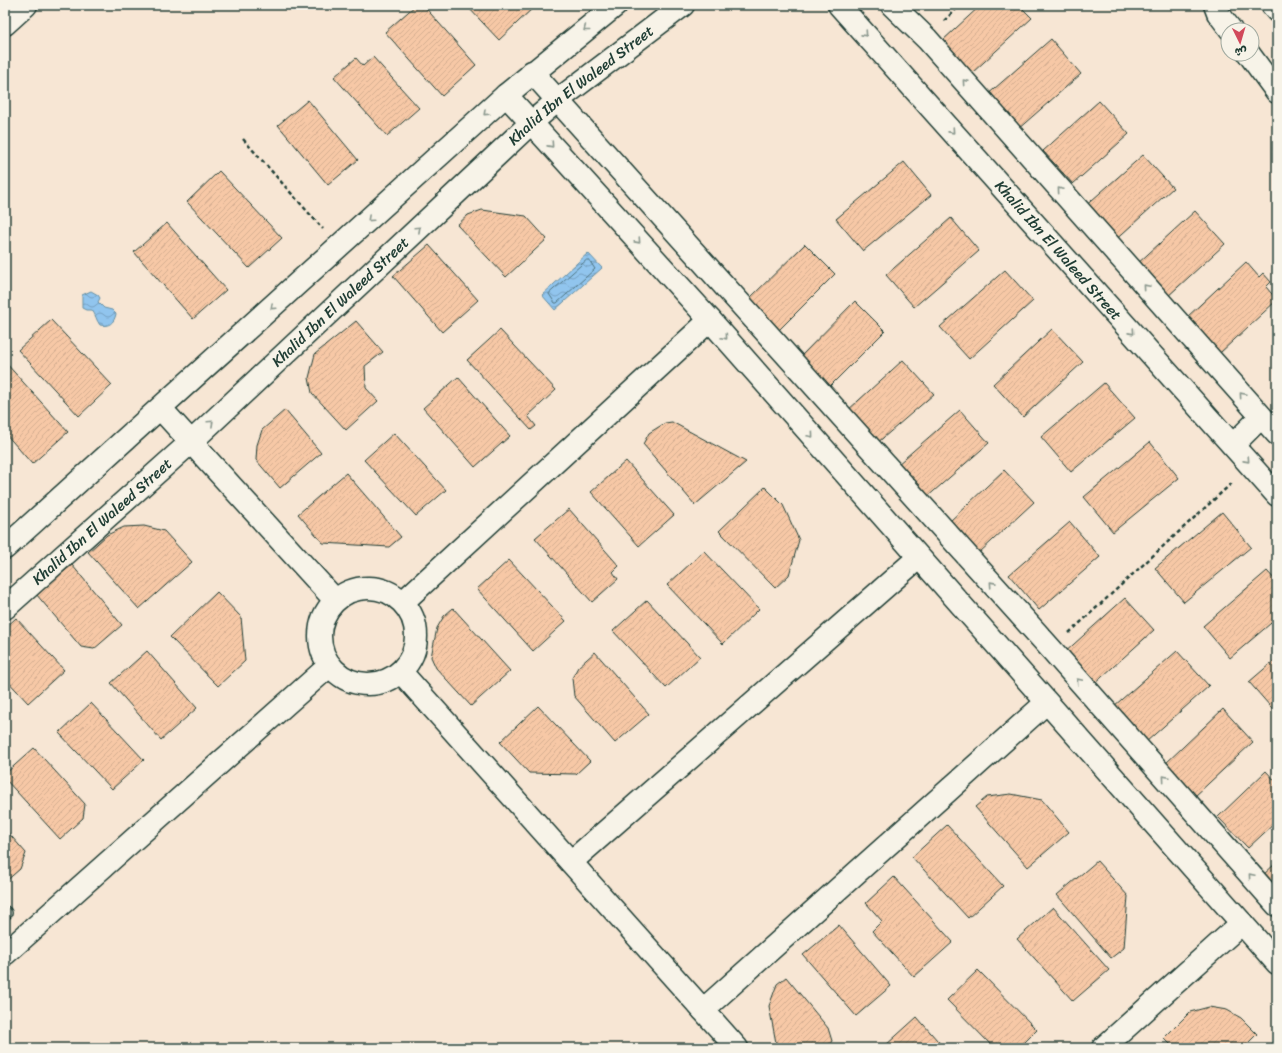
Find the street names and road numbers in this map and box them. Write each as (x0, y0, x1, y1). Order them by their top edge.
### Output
street label: Khalid Ibn El Waleed Street (502, 18, 660, 152)
street label: Khalid Ibn El Waleed Street (988, 174, 1129, 327)
street label: Khalid Ibn El Waleed Street (265, 230, 416, 373)
street label: Khalid Ibn El Waleed Street (26, 451, 179, 591)

